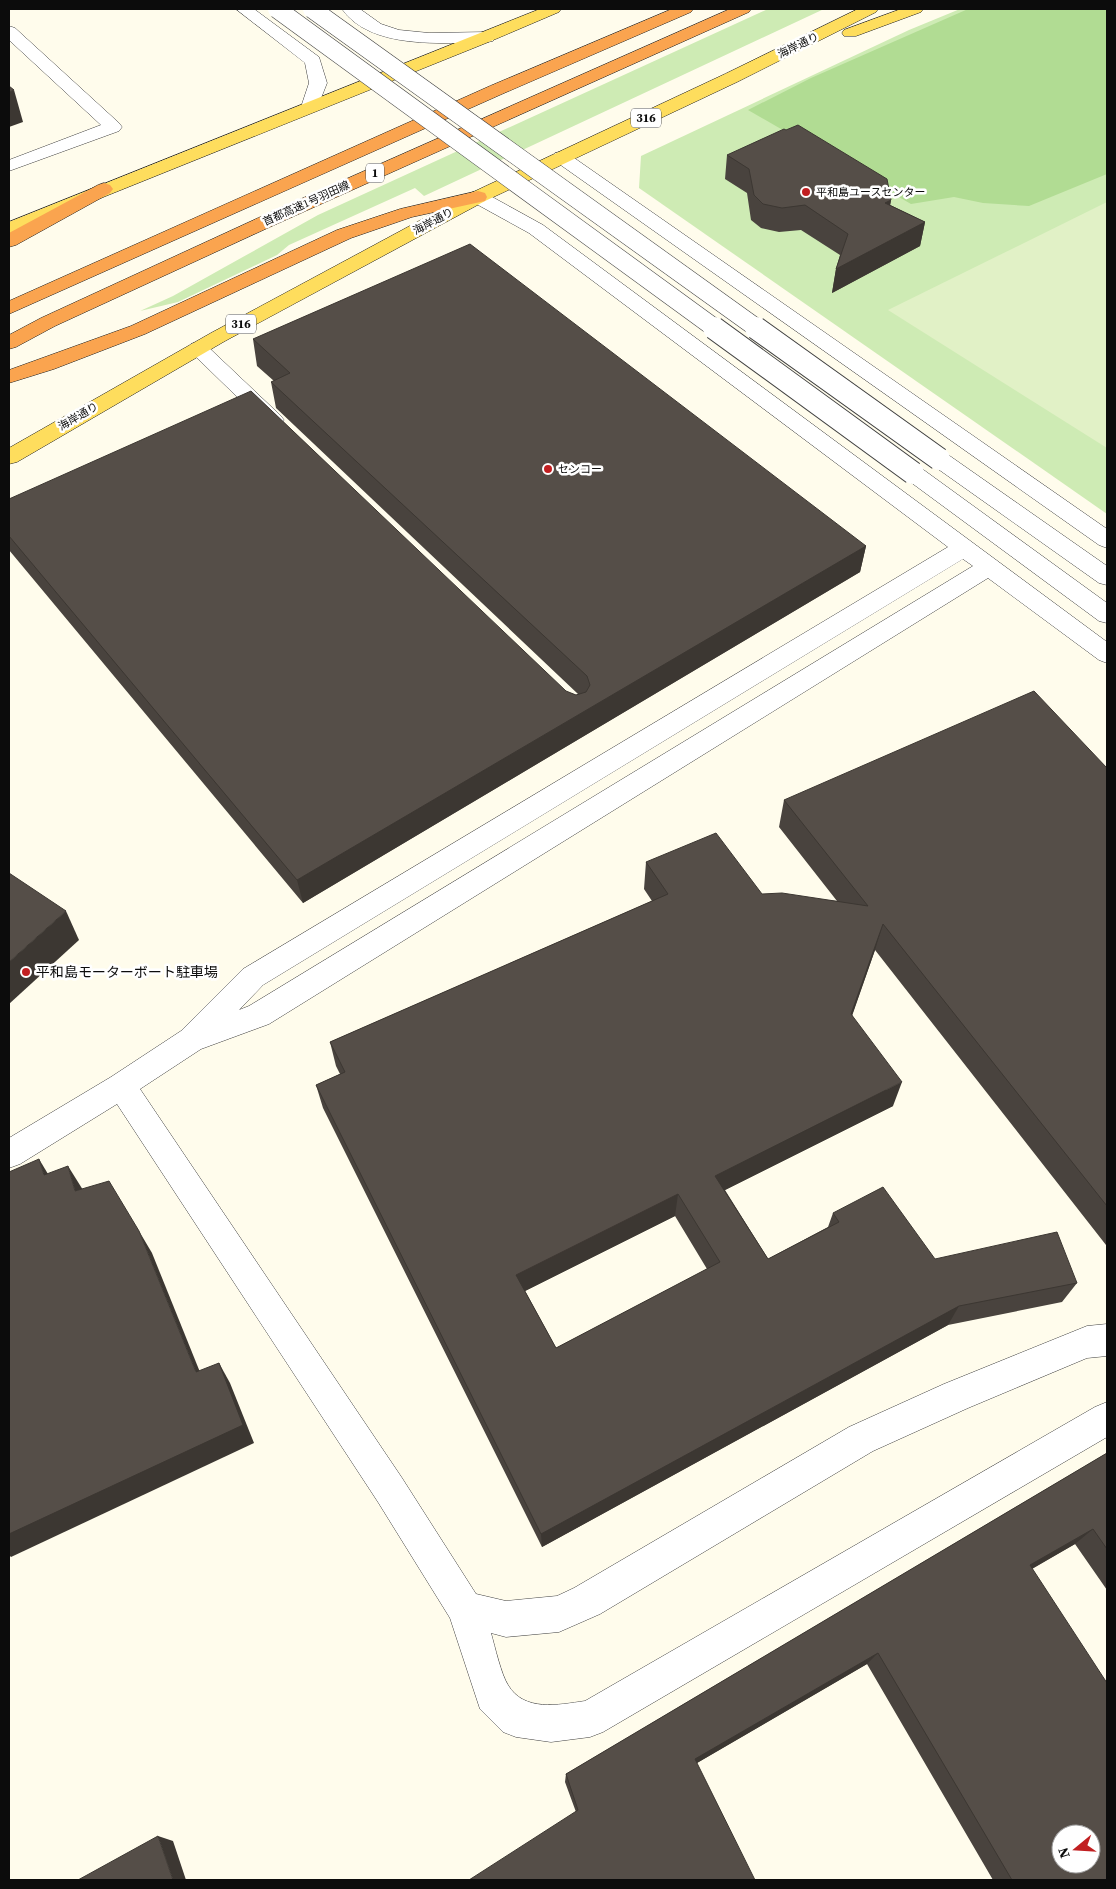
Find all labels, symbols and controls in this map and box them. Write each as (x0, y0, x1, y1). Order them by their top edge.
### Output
street label: 海岸通り (775, 29, 821, 62)
road number: 316 (631, 109, 661, 128)
road number: 1 (366, 164, 384, 182)
street label: 首都高速1号羽田線 (260, 178, 352, 229)
place label: 平和島ユースセンター (816, 185, 925, 200)
marker: 平和島ユースセンター (800, 186, 812, 198)
street label: 海岸通り (410, 204, 456, 238)
road number: 316 (226, 314, 256, 334)
street label: 海岸通り (55, 399, 101, 434)
place label: センコー (558, 462, 602, 477)
marker: センコー (542, 463, 554, 475)
place label: 平和島モーターボート駐車場 (36, 962, 218, 982)
marker: 平和島モーターボート駐車場 (20, 966, 32, 978)
north arrow (1051, 1824, 1101, 1874)
text: N (1053, 1845, 1075, 1861)

